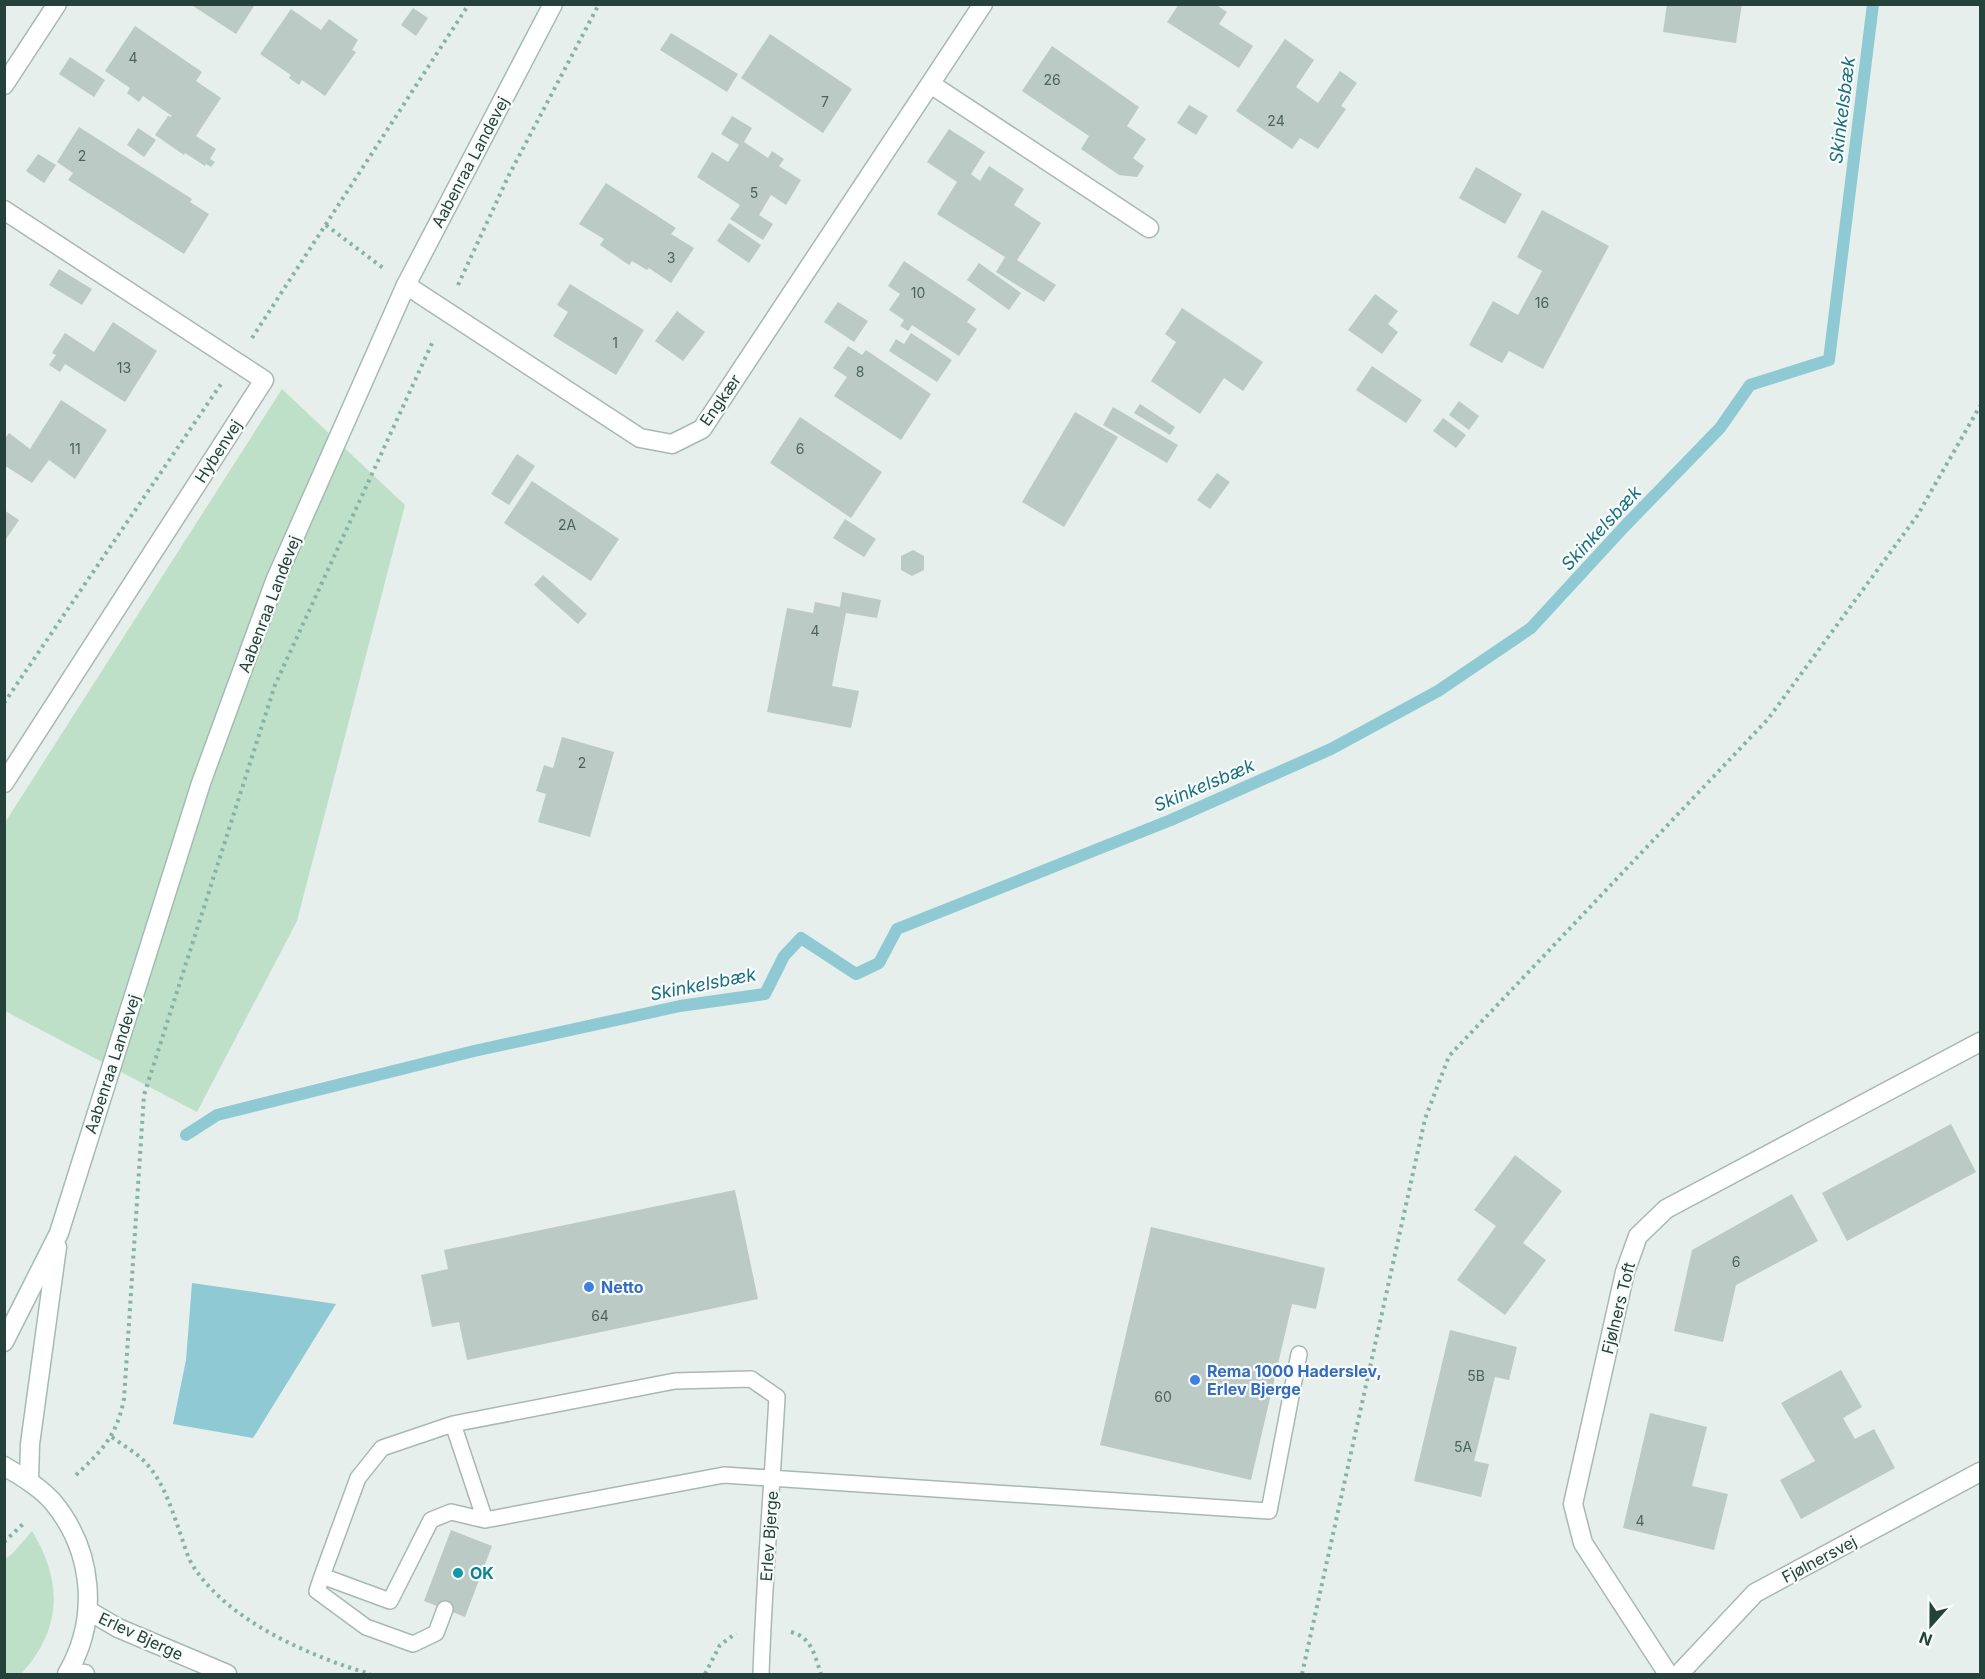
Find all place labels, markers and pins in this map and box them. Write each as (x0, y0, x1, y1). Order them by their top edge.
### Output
place label: Netto (601, 1277, 644, 1297)
marker: Netto (582, 1280, 596, 1294)
place label: Rema 1000 Haderslev, Erlev Bjerge (1207, 1361, 1382, 1399)
marker: Rema 1000 Haderslev, Erlev Bjerge (1188, 1373, 1202, 1387)
place label: OK (470, 1563, 494, 1583)
marker: OK (451, 1566, 465, 1580)

